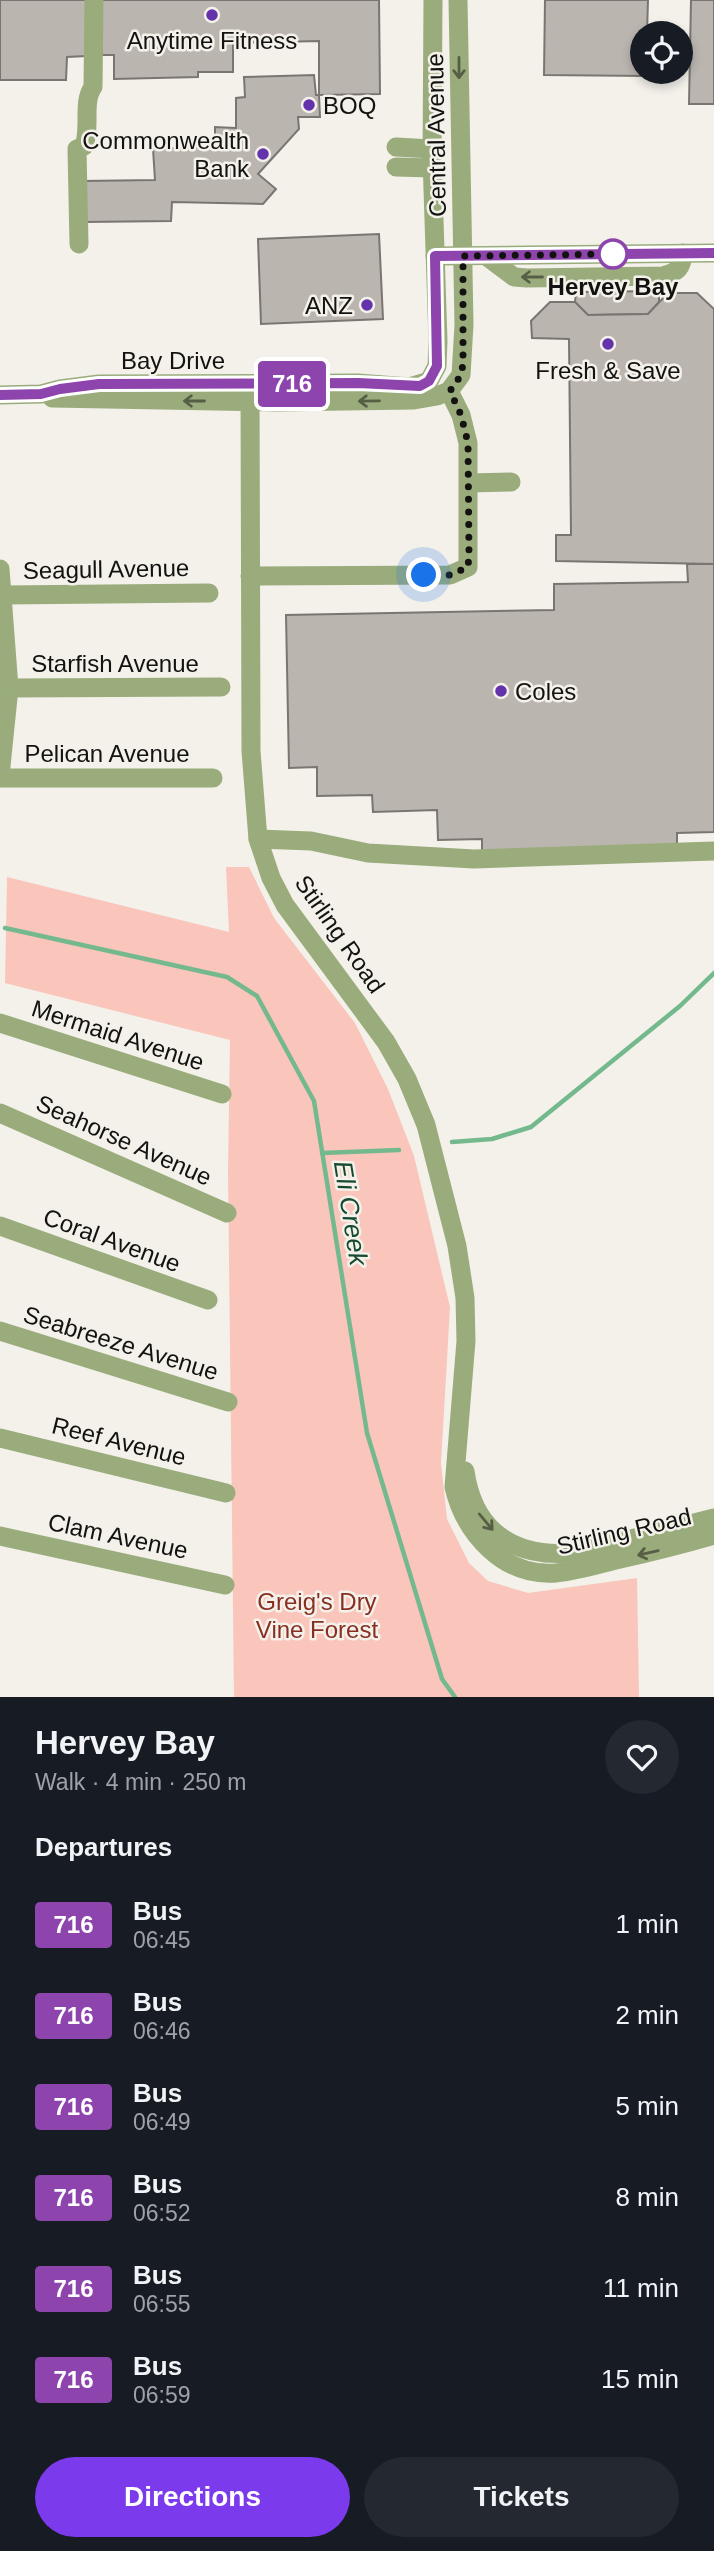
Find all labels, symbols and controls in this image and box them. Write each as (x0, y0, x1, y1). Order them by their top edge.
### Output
marker: Anytime Fitness (204, 7, 220, 23)
map controls (630, 21, 693, 84)
button: locate (630, 21, 693, 84)
place label: Anytime Fitness (127, 27, 297, 54)
street label: Central Avenue (421, 53, 451, 217)
one-way arrow (452, 56, 466, 79)
place label: BOQ (323, 92, 376, 119)
marker: BOQ (301, 97, 317, 113)
place label: Commonwealth Bank (82, 127, 250, 182)
marker: Commonwealth Bank (255, 146, 271, 162)
marker: Hervey Bay (598, 239, 628, 269)
one-way arrow (520, 270, 543, 284)
place label: Hervey Bay (548, 273, 679, 300)
place label: ANZ (305, 292, 353, 319)
marker: ANZ (359, 297, 375, 313)
marker: Fresh & Save (600, 336, 616, 352)
street label: Bay Drive (121, 347, 225, 374)
place label: Fresh & Save (535, 357, 681, 384)
line badge: 716 (252, 361, 332, 407)
text: 716 (272, 370, 312, 397)
one-way arrow (182, 394, 205, 408)
one-way arrow (358, 394, 381, 407)
street label: Seagull Avenue (23, 554, 189, 584)
your location (406, 557, 441, 592)
street label: Starfish Avenue (31, 650, 199, 677)
place label: Coles (515, 678, 576, 705)
marker: Coles (493, 683, 509, 699)
street label: Pelican Avenue (24, 740, 190, 767)
street label: Stirling Road (290, 870, 390, 998)
street label: Mermaid Avenue (28, 994, 208, 1076)
street label: Seahorse Avenue (32, 1089, 216, 1191)
water label: Eli Creek (328, 1159, 374, 1269)
street label: Coral Avenue (40, 1203, 184, 1277)
street label: Seabreeze Avenue (20, 1301, 222, 1385)
street label: Reef Avenue (49, 1411, 189, 1471)
street label: Stirling Road (554, 1502, 694, 1560)
street label: Clam Avenue (46, 1508, 190, 1564)
one-way arrow (478, 1513, 494, 1531)
one-way arrow (637, 1547, 660, 1560)
park label: Greig's Dry Vine Forest (256, 1588, 378, 1643)
button: heart (605, 1720, 679, 1794)
text: Hervey Bay (35, 1724, 215, 1761)
text: Walk · 4 min · 250 m (35, 1769, 246, 1795)
text: Departures (35, 1832, 172, 1862)
text: Bus (133, 1896, 182, 1926)
text: 1 min (615, 1909, 679, 1939)
text: 716 (53, 1911, 94, 1938)
text: 06:45 (133, 1927, 191, 1953)
text: Bus (133, 1987, 182, 2017)
text: 2 min (615, 2000, 679, 2030)
text: 716 (53, 2002, 94, 2029)
text: 06:46 (133, 2018, 191, 2044)
text: Bus (133, 2078, 182, 2108)
text: 5 min (615, 2091, 679, 2121)
text: 716 (53, 2093, 94, 2120)
text: 06:49 (133, 2109, 191, 2135)
text: Bus (133, 2169, 182, 2199)
text: 8 min (615, 2182, 679, 2212)
text: 716 (53, 2184, 94, 2211)
text: 06:52 (133, 2200, 191, 2226)
text: Bus (133, 2260, 182, 2290)
text: 11 min (603, 2273, 679, 2303)
text: 716 (53, 2275, 94, 2302)
text: 06:55 (133, 2291, 191, 2317)
text: Bus (133, 2351, 182, 2381)
text: 15 min (601, 2364, 679, 2394)
text: 716 (53, 2366, 94, 2393)
text: 06:59 (133, 2382, 191, 2408)
button: Directions (35, 2457, 350, 2537)
button: Tickets (364, 2457, 679, 2537)

